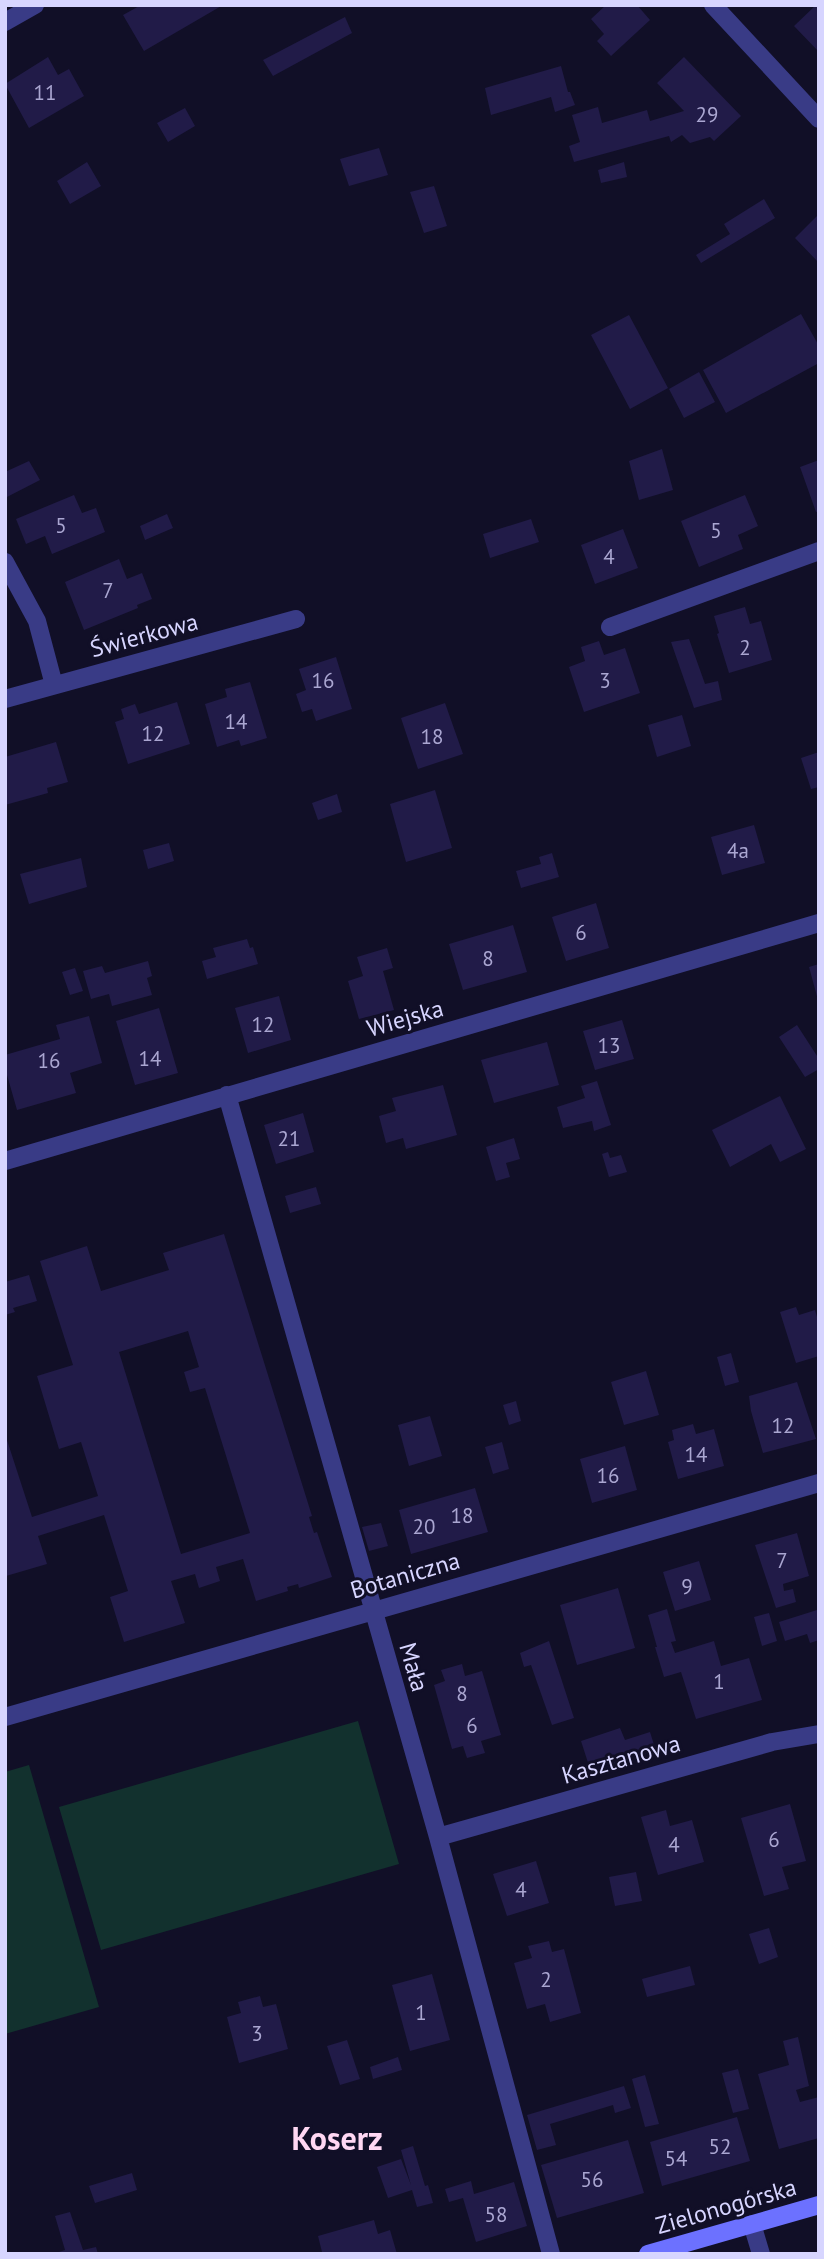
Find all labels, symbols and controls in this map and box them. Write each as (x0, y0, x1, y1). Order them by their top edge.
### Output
house number: 11 (34, 79, 56, 106)
house number: 29 (696, 101, 718, 128)
house number: 5 (55, 512, 67, 539)
house number: 5 (710, 517, 722, 544)
house number: 4 (603, 543, 615, 570)
house number: 7 (102, 577, 114, 604)
street label: Świerkowa (87, 606, 201, 664)
house number: 2 (739, 634, 751, 661)
house number: 16 (312, 667, 334, 694)
house number: 3 (599, 667, 611, 694)
house number: 14 (225, 708, 247, 735)
house number: 12 (142, 720, 164, 747)
house number: 18 (421, 723, 443, 750)
house number: 4a (727, 837, 749, 864)
house number: 6 (575, 919, 587, 946)
house number: 8 (482, 945, 494, 972)
street label: Wiejska (363, 992, 447, 1044)
house number: 12 (252, 1011, 274, 1038)
house number: 13 (598, 1032, 620, 1059)
house number: 14 (139, 1045, 161, 1072)
house number: 16 (38, 1047, 60, 1074)
house number: 21 (278, 1125, 300, 1152)
house number: 12 (772, 1412, 794, 1439)
house number: 14 (685, 1441, 707, 1468)
house number: 16 (597, 1462, 619, 1489)
house number: 18 (451, 1502, 473, 1529)
house number: 20 (413, 1513, 435, 1540)
street label: Botaniczna (347, 1545, 463, 1605)
house number: 7 (776, 1547, 788, 1574)
house number: 9 (681, 1573, 693, 1600)
street label: Mała (392, 1639, 436, 1695)
house number: 1 (713, 1668, 725, 1695)
house number: 8 (456, 1680, 468, 1707)
house number: 6 (466, 1712, 478, 1739)
street label: Kasztanowa (558, 1727, 684, 1791)
house number: 6 (768, 1826, 780, 1853)
house number: 4 (668, 1831, 680, 1858)
house number: 4 (515, 1876, 527, 1903)
house number: 2 (540, 1966, 552, 1993)
house number: 1 (415, 1999, 427, 2026)
house number: 3 (251, 2020, 263, 2047)
district label: Koserz (291, 2117, 383, 2159)
house number: 52 (709, 2133, 731, 2160)
house number: 54 (665, 2145, 687, 2172)
house number: 56 (581, 2166, 603, 2193)
street label: Zielonogórska (652, 2171, 800, 2241)
house number: 58 (485, 2201, 507, 2228)

